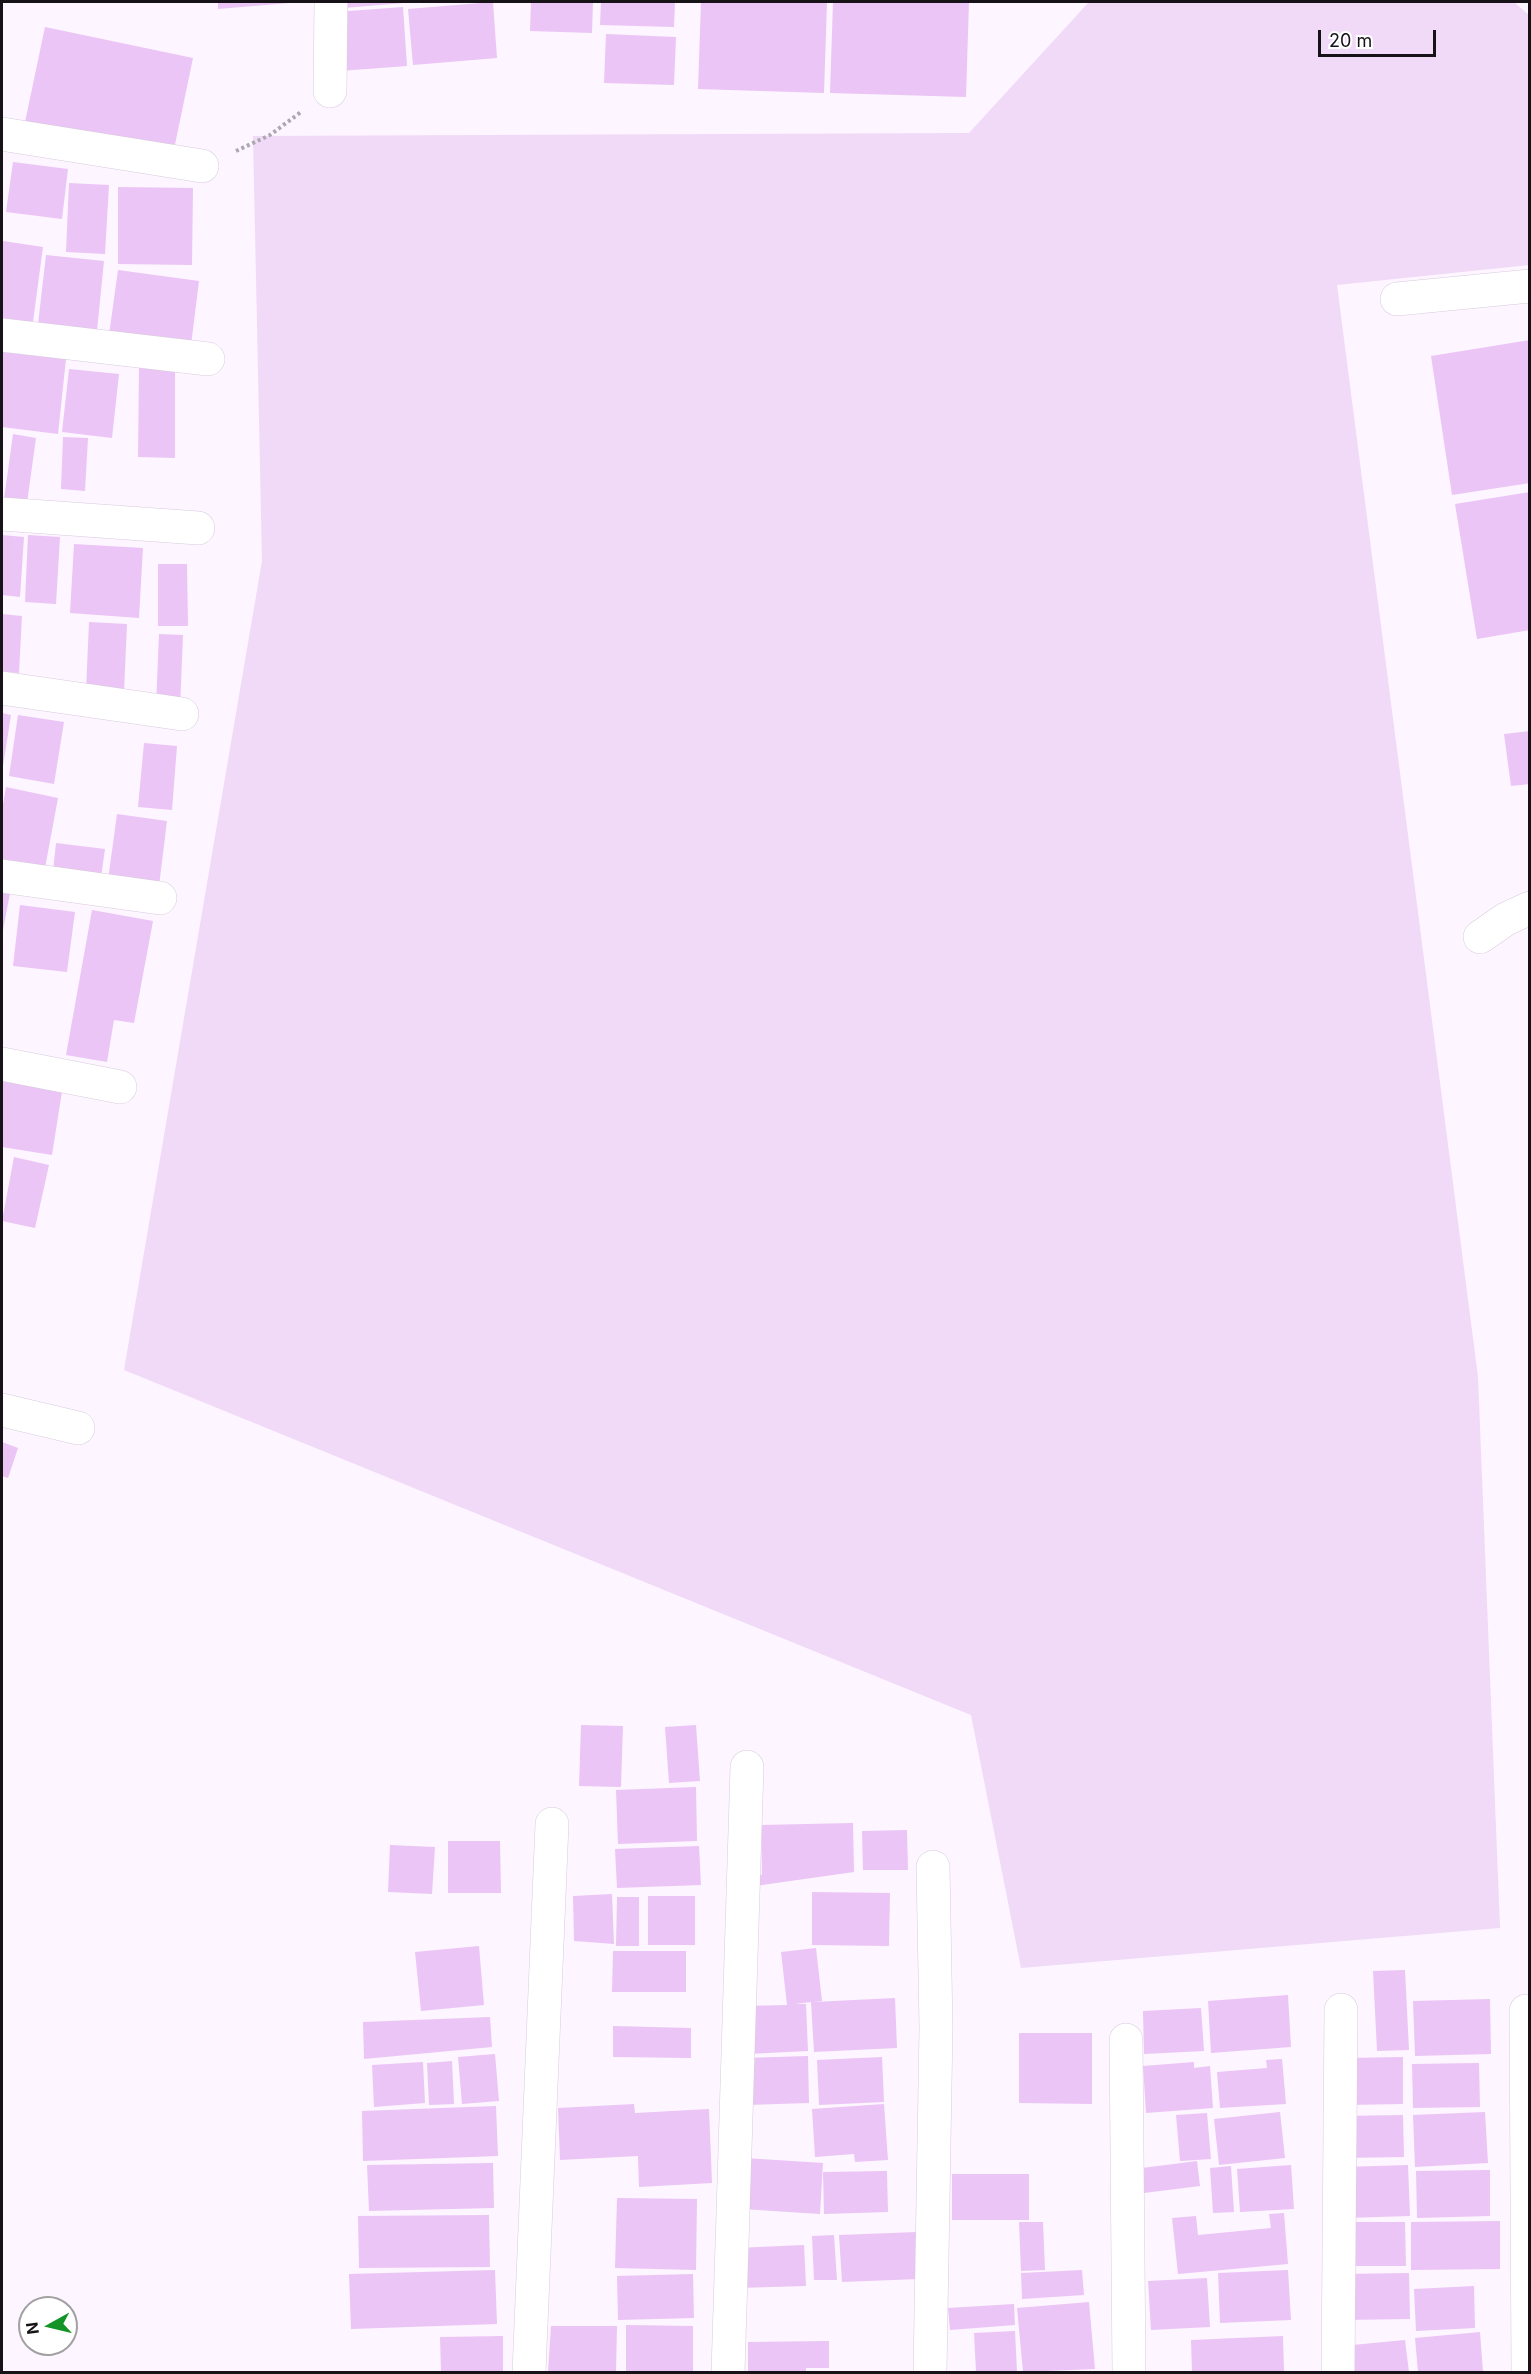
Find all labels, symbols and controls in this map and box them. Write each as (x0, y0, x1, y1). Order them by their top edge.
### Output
scale bar (1321, 18, 1440, 56)
text: 20 m (1329, 30, 1372, 51)
north arrow (18, 2296, 78, 2356)
text: N (21, 2321, 43, 2336)

